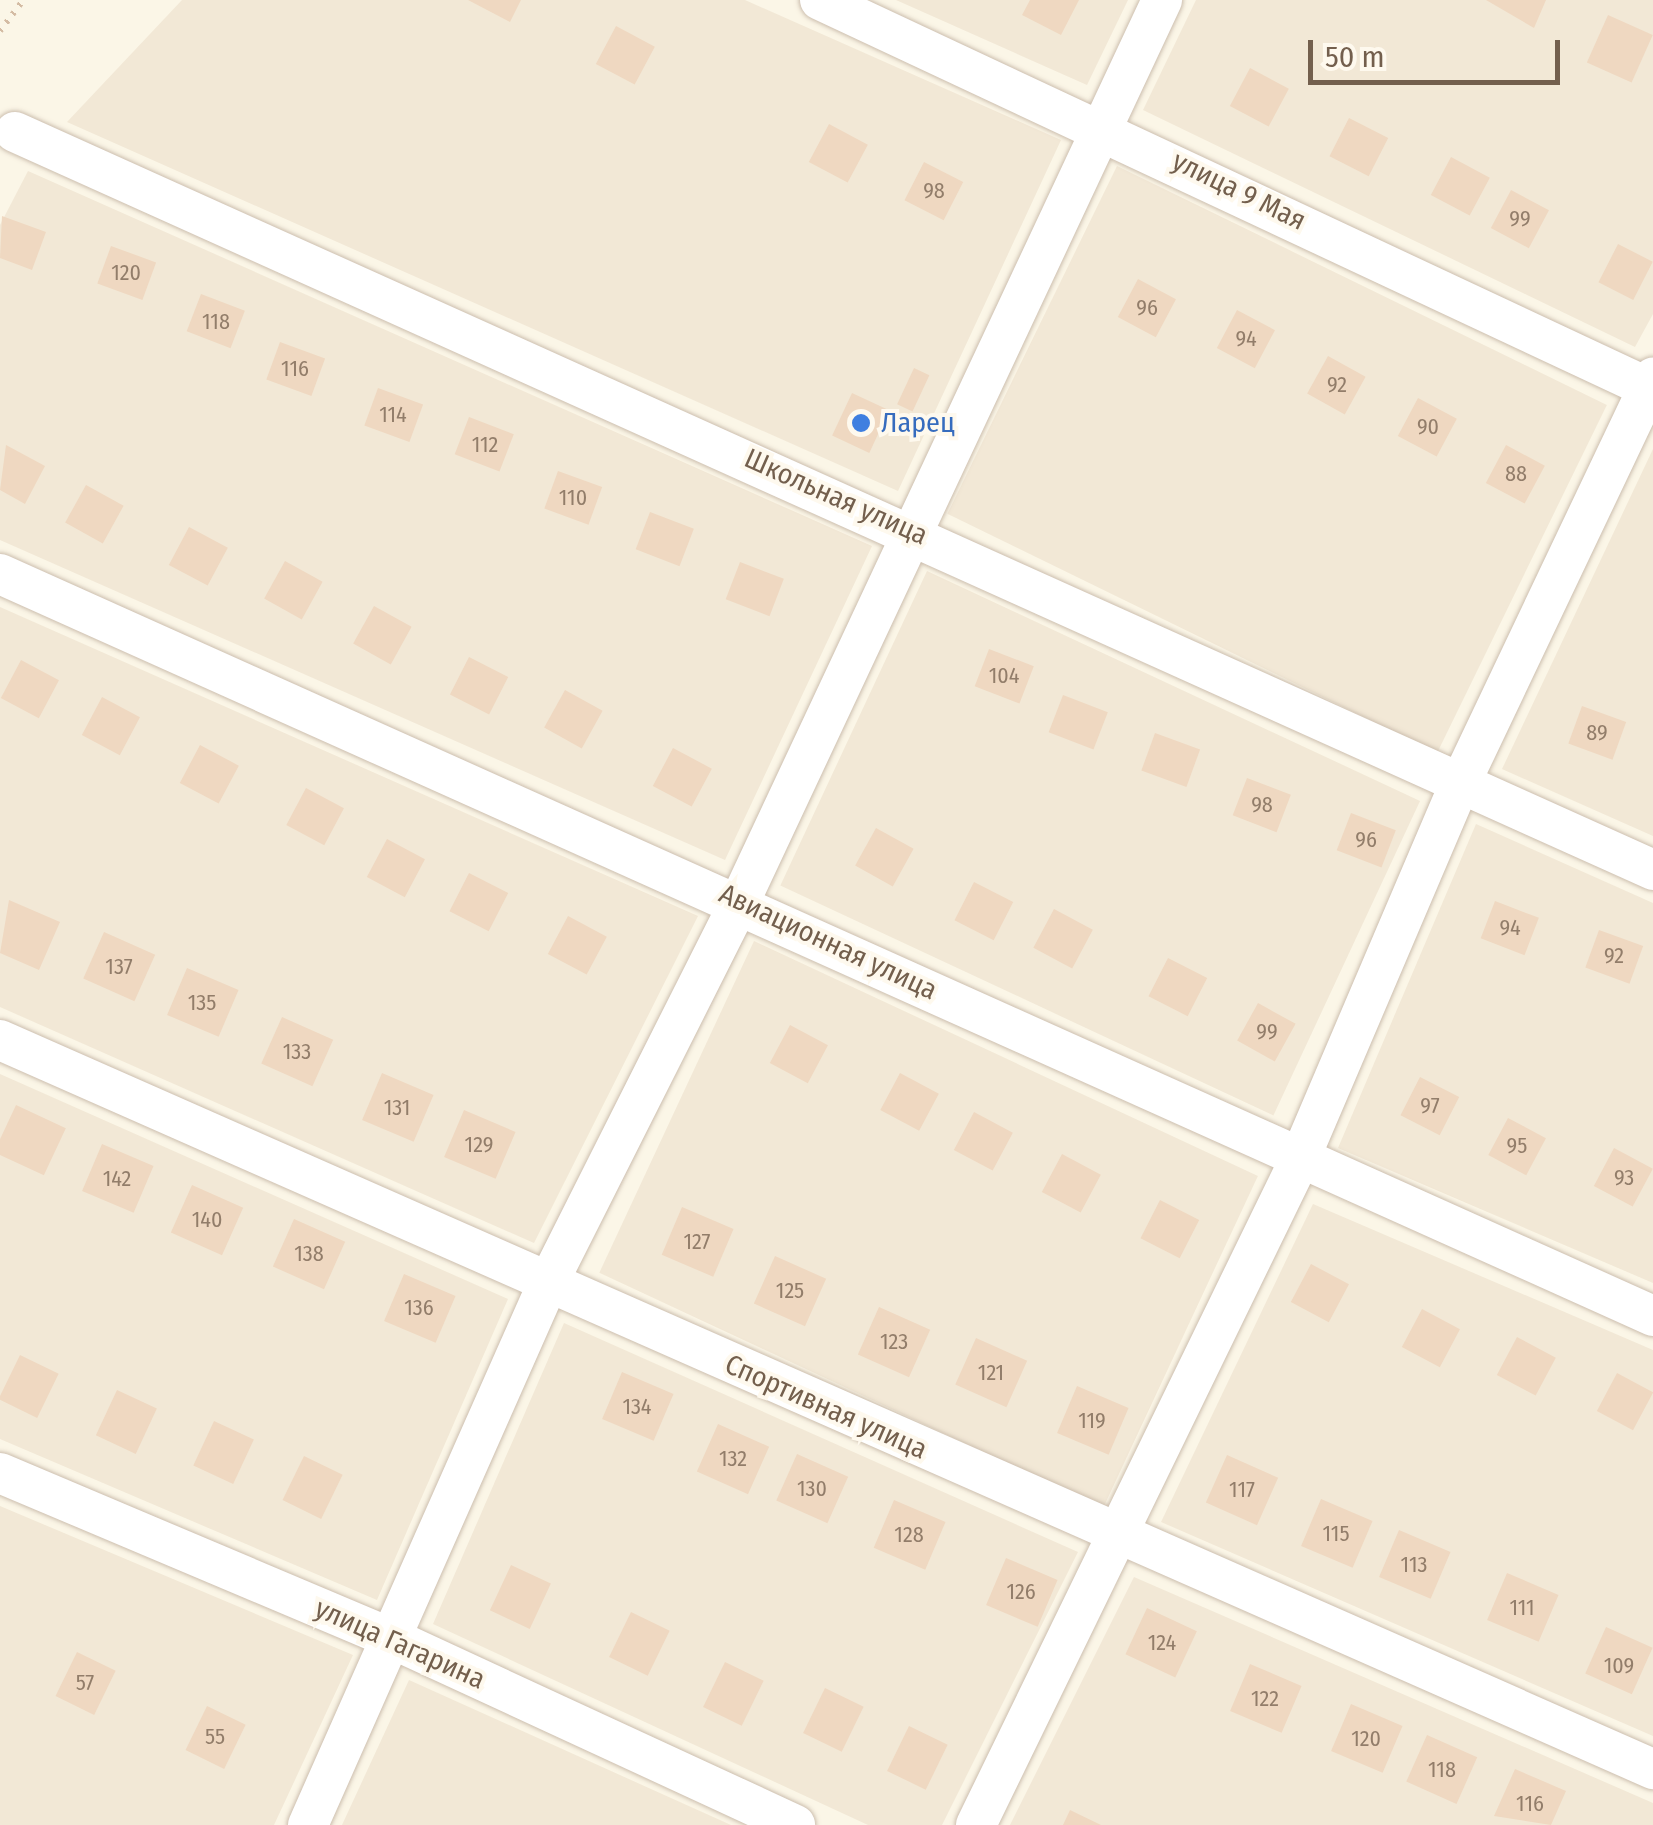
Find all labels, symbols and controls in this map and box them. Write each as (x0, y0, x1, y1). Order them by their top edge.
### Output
scale bar (1313, 20, 1566, 82)
text: 50 m (1325, 39, 1385, 75)
street label: улица 9 Мая (1167, 144, 1311, 238)
house number: 98 (923, 178, 945, 204)
house number: 99 (1509, 206, 1531, 232)
house number: 120 (111, 260, 141, 286)
house number: 96 (1136, 295, 1158, 321)
house number: 118 (202, 309, 230, 335)
house number: 94 (1235, 326, 1257, 352)
house number: 116 (281, 356, 309, 382)
house number: 92 (1327, 372, 1347, 398)
house number: 114 (379, 402, 407, 428)
place label: Ларец (881, 406, 955, 440)
marker: Ларец (850, 412, 872, 434)
house number: 90 (1417, 414, 1439, 440)
house number: 112 (472, 432, 498, 458)
street label: Школьная улица (739, 442, 933, 552)
house number: 88 (1505, 461, 1527, 487)
house number: 110 (559, 485, 587, 511)
house number: 104 (989, 663, 1019, 689)
house number: 89 (1586, 720, 1608, 746)
house number: 98 (1251, 792, 1273, 818)
house number: 96 (1355, 827, 1377, 853)
street label: Авиационная улица (714, 877, 942, 1007)
house number: 94 (1499, 915, 1521, 941)
house number: 92 (1604, 943, 1624, 969)
house number: 137 (105, 954, 133, 980)
house number: 135 (188, 990, 216, 1016)
house number: 99 (1256, 1019, 1278, 1045)
house number: 133 (283, 1039, 311, 1065)
house number: 97 (1420, 1093, 1440, 1119)
house number: 131 (384, 1095, 410, 1121)
house number: 129 (465, 1132, 493, 1158)
house number: 95 (1507, 1133, 1527, 1159)
house number: 93 (1614, 1165, 1634, 1191)
house number: 142 (103, 1166, 131, 1192)
house number: 140 (192, 1207, 222, 1233)
house number: 127 (683, 1229, 711, 1255)
house number: 138 (294, 1241, 324, 1267)
house number: 125 (776, 1278, 804, 1304)
house number: 136 (404, 1295, 434, 1321)
house number: 123 (880, 1329, 908, 1355)
street label: Спортивная улица (720, 1347, 932, 1467)
house number: 121 (978, 1360, 1004, 1386)
house number: 134 (622, 1394, 652, 1420)
house number: 119 (1078, 1408, 1106, 1434)
house number: 132 (719, 1446, 747, 1472)
house number: 130 (797, 1476, 827, 1502)
house number: 117 (1229, 1477, 1255, 1503)
house number: 115 (1323, 1521, 1349, 1547)
house number: 128 (894, 1522, 924, 1548)
house number: 113 (1401, 1552, 1427, 1578)
house number: 126 (1006, 1579, 1036, 1605)
street label: улица Гагарина (310, 1592, 490, 1696)
house number: 111 (1509, 1595, 1535, 1621)
house number: 124 (1148, 1630, 1176, 1656)
house number: 109 (1604, 1653, 1634, 1679)
house number: 57 (76, 1670, 94, 1696)
house number: 122 (1251, 1686, 1279, 1712)
house number: 55 (205, 1724, 225, 1750)
house number: 120 (1351, 1726, 1381, 1752)
house number: 118 (1428, 1757, 1456, 1783)
house number: 116 (1516, 1791, 1544, 1817)

